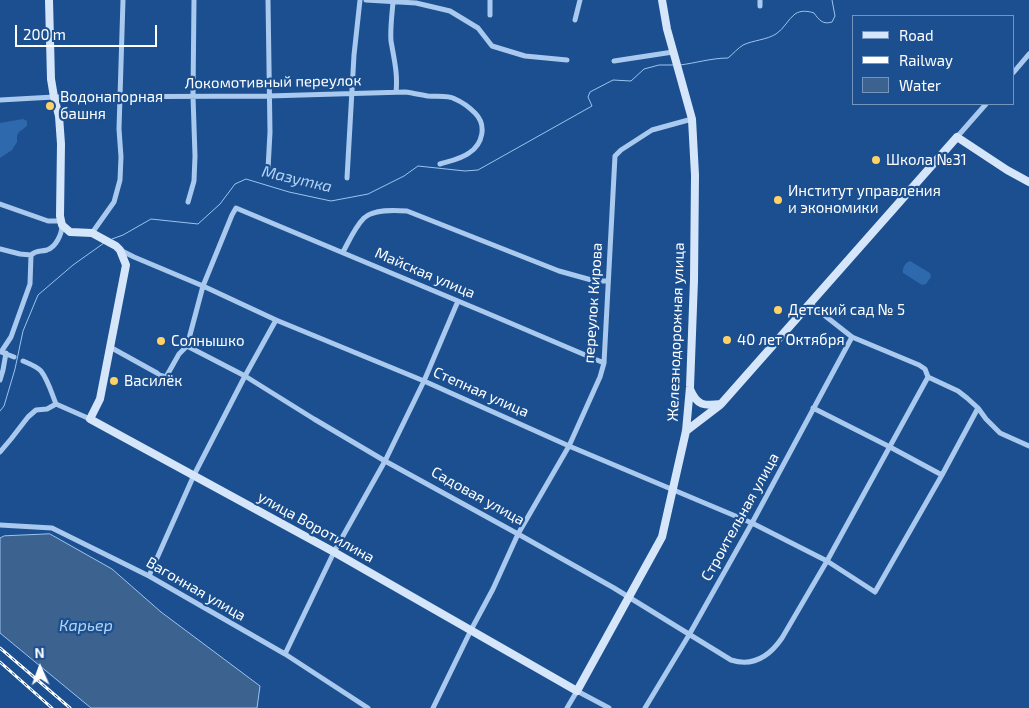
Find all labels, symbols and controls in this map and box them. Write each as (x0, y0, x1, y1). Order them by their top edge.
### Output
scale bar (18, 15, 160, 47)
legend (852, 15, 1014, 105)
text: 200 m (23, 25, 66, 43)
text: Road (899, 26, 934, 44)
text: Railway (899, 51, 953, 69)
street label: Локомотивный переулок (185, 71, 361, 93)
text: Water (899, 76, 941, 94)
place label: Водонапорная башня (60, 88, 163, 123)
marker: Водонапорная башня (44, 100, 56, 112)
place label: Школа №31 (886, 151, 967, 169)
marker: Школа №31 (870, 154, 882, 166)
water label: Мазутка (260, 162, 334, 196)
place label: Институт управления и экономики (788, 182, 941, 217)
marker: Институт управления и экономики (772, 194, 784, 206)
street label: переулок Кирова (580, 242, 606, 364)
street label: Железнодорожная улица (664, 242, 688, 422)
street label: Майская улица (372, 244, 478, 302)
place label: Детский сад № 5 (788, 301, 905, 319)
marker: Детский сад № 5 (772, 304, 784, 316)
place label: 40 лет Октября (737, 331, 845, 349)
place label: Солнышко (171, 332, 244, 350)
marker: 40 лет Октября (721, 334, 733, 346)
marker: Солнышко (155, 335, 167, 347)
street label: Степная улица (430, 363, 532, 421)
place label: Василёк (124, 372, 182, 390)
marker: Василёк (108, 375, 120, 387)
street label: Строительная улица (697, 450, 783, 584)
street label: Садовая улица (428, 463, 528, 529)
street label: улица Воротилина (254, 487, 378, 567)
street label: Вагонная улица (143, 553, 249, 625)
water label: Карьер (59, 616, 113, 636)
north arrow (15, 643, 65, 693)
text: N (34, 644, 45, 661)

